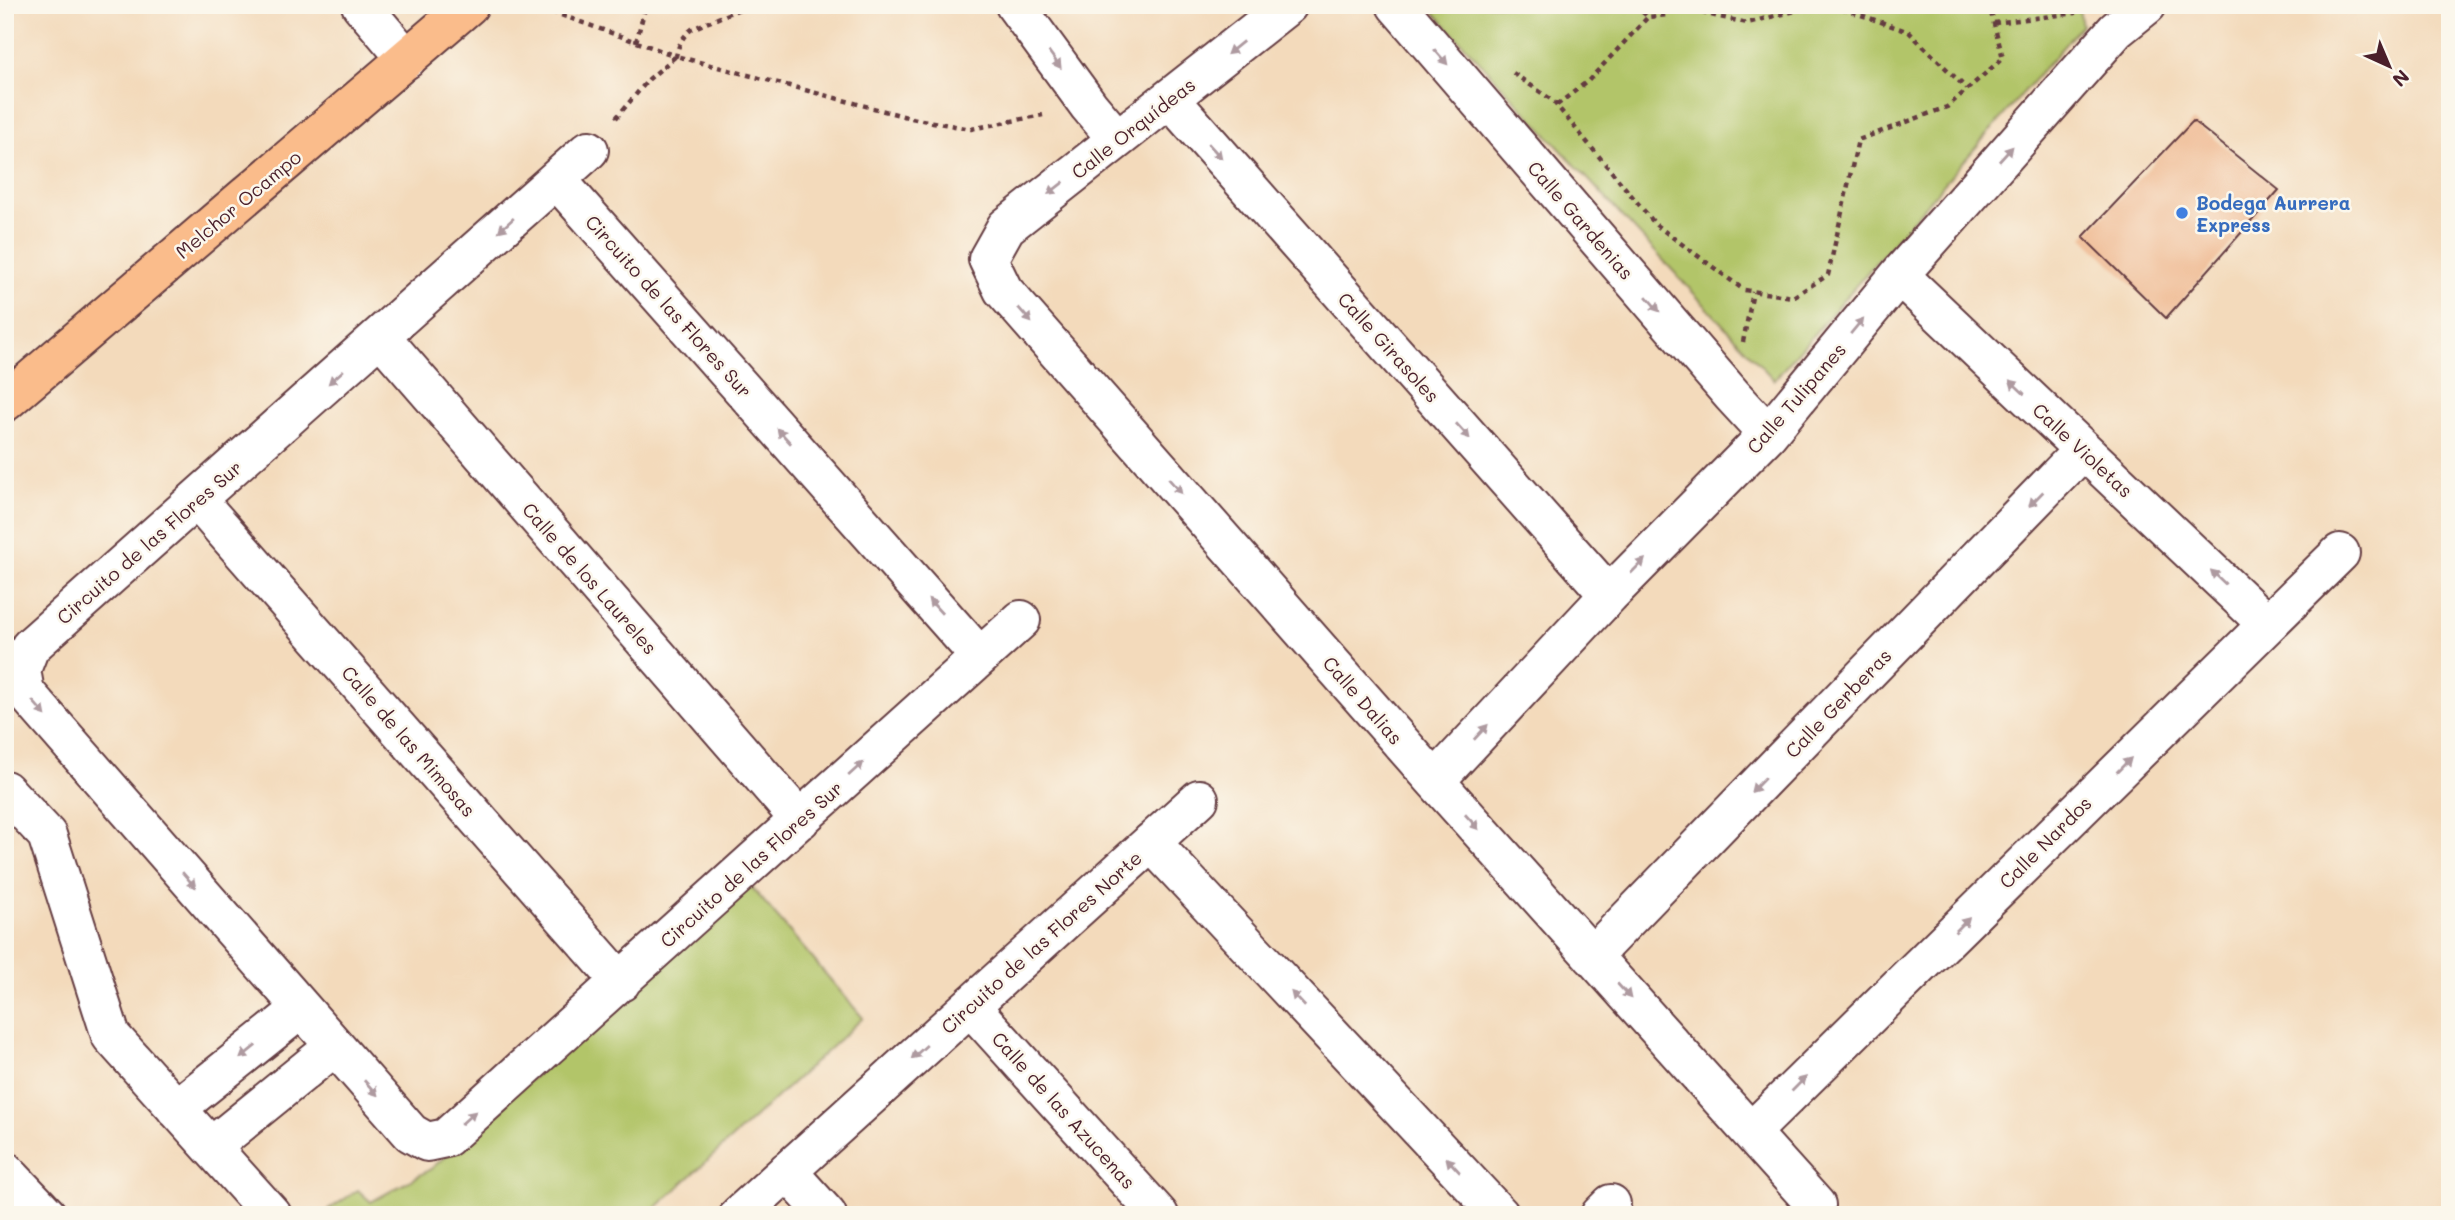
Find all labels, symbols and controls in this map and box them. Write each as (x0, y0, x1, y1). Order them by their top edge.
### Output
north arrow (2354, 32, 2424, 102)
one-way arrow (1226, 40, 1244, 55)
one-way arrow (1433, 48, 1449, 66)
one-way arrow (1048, 51, 1062, 69)
text: N (2387, 65, 2415, 93)
street label: Calle Orquídeas (1066, 72, 1200, 184)
one-way arrow (1207, 142, 1222, 159)
street label: Melchor Ocampo (170, 144, 306, 264)
one-way arrow (1998, 146, 2013, 163)
street label: Calle Gardenias (1523, 155, 1639, 285)
one-way arrow (1047, 180, 1064, 195)
place label: Bodega Aurrera Express (2196, 190, 2350, 237)
marker: Bodega Aurrera Express (2174, 205, 2190, 221)
street label: Circuito de las Flores Sur (580, 209, 758, 403)
one-way arrow (498, 217, 515, 233)
street label: Calle Girasoles (1333, 286, 1445, 408)
one-way arrow (1645, 295, 1660, 312)
one-way arrow (1017, 307, 1032, 324)
one-way arrow (1849, 317, 1865, 335)
street label: Calle Tulipanes (1741, 337, 1851, 459)
one-way arrow (327, 369, 345, 385)
one-way arrow (2009, 380, 2026, 396)
street label: Calle Violetas (2028, 397, 2138, 503)
one-way arrow (1455, 422, 1471, 439)
one-way arrow (776, 427, 792, 445)
street label: Circuito de las Flores Sur (51, 455, 247, 629)
one-way arrow (1167, 477, 1183, 495)
one-way arrow (2028, 490, 2044, 507)
street label: Calle de los Laureles (517, 497, 663, 659)
one-way arrow (1629, 558, 1645, 575)
one-way arrow (2210, 570, 2227, 586)
one-way arrow (927, 598, 943, 615)
street label: Calle Gerberas (1779, 643, 1897, 763)
street label: Calle Dalias (1318, 651, 1408, 749)
street label: Calle de las Mimosas (336, 660, 482, 822)
one-way arrow (31, 700, 46, 717)
one-way arrow (1473, 724, 1489, 741)
one-way arrow (2115, 758, 2132, 774)
one-way arrow (847, 761, 865, 777)
street label: Circuito de las Flores Sur (654, 775, 848, 953)
one-way arrow (1750, 776, 1766, 793)
street label: Calle Nardos (1993, 790, 2097, 894)
one-way arrow (1463, 813, 1479, 830)
street label: Circuito de las Flores Norte (935, 845, 1147, 1039)
one-way arrow (181, 871, 197, 889)
one-way arrow (1953, 916, 1970, 933)
one-way arrow (1616, 982, 1632, 1000)
one-way arrow (1290, 991, 1306, 1008)
street label: Calle de las Azucenas (987, 1026, 1141, 1194)
one-way arrow (239, 1044, 257, 1058)
one-way arrow (911, 1044, 928, 1060)
one-way arrow (1791, 1076, 1808, 1093)
one-way arrow (363, 1079, 379, 1097)
one-way arrow (459, 1110, 477, 1126)
one-way arrow (1446, 1157, 1462, 1174)

